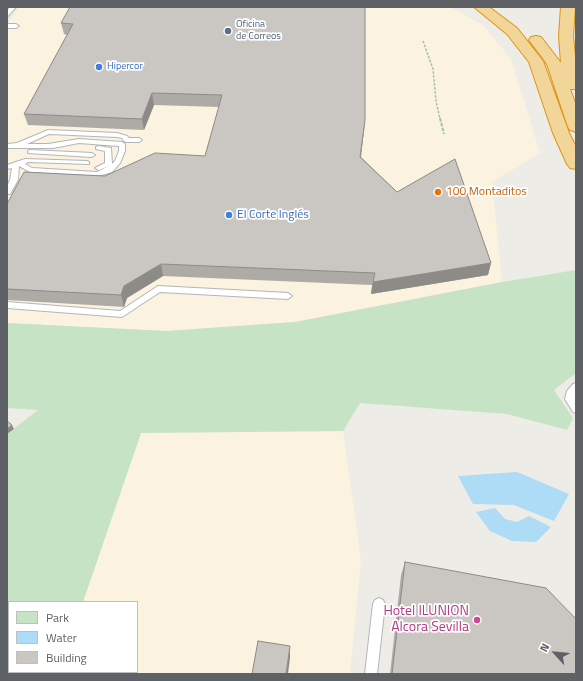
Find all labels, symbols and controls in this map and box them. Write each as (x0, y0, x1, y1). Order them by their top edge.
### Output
place label: Oficina de Correos (236, 19, 281, 42)
marker: Oficina de Correos (223, 26, 233, 36)
place label: Hipercor (107, 61, 143, 73)
marker: Hipercor (94, 62, 104, 72)
place label: 100 Montaditos (446, 185, 527, 199)
marker: 100 Montaditos (433, 187, 443, 197)
place label: El Corte Inglés (237, 208, 309, 222)
marker: El Corte Inglés (224, 210, 234, 220)
legend (8, 601, 138, 673)
place label: Hotel ILUNION Alcora Sevilla (383, 604, 469, 636)
text: Park (46, 608, 69, 627)
marker: Hotel ILUNION Alcora Sevilla (472, 615, 482, 625)
text: Water (46, 628, 77, 647)
north arrow (535, 633, 575, 673)
text: N (535, 641, 553, 655)
text: Building (46, 648, 87, 667)

